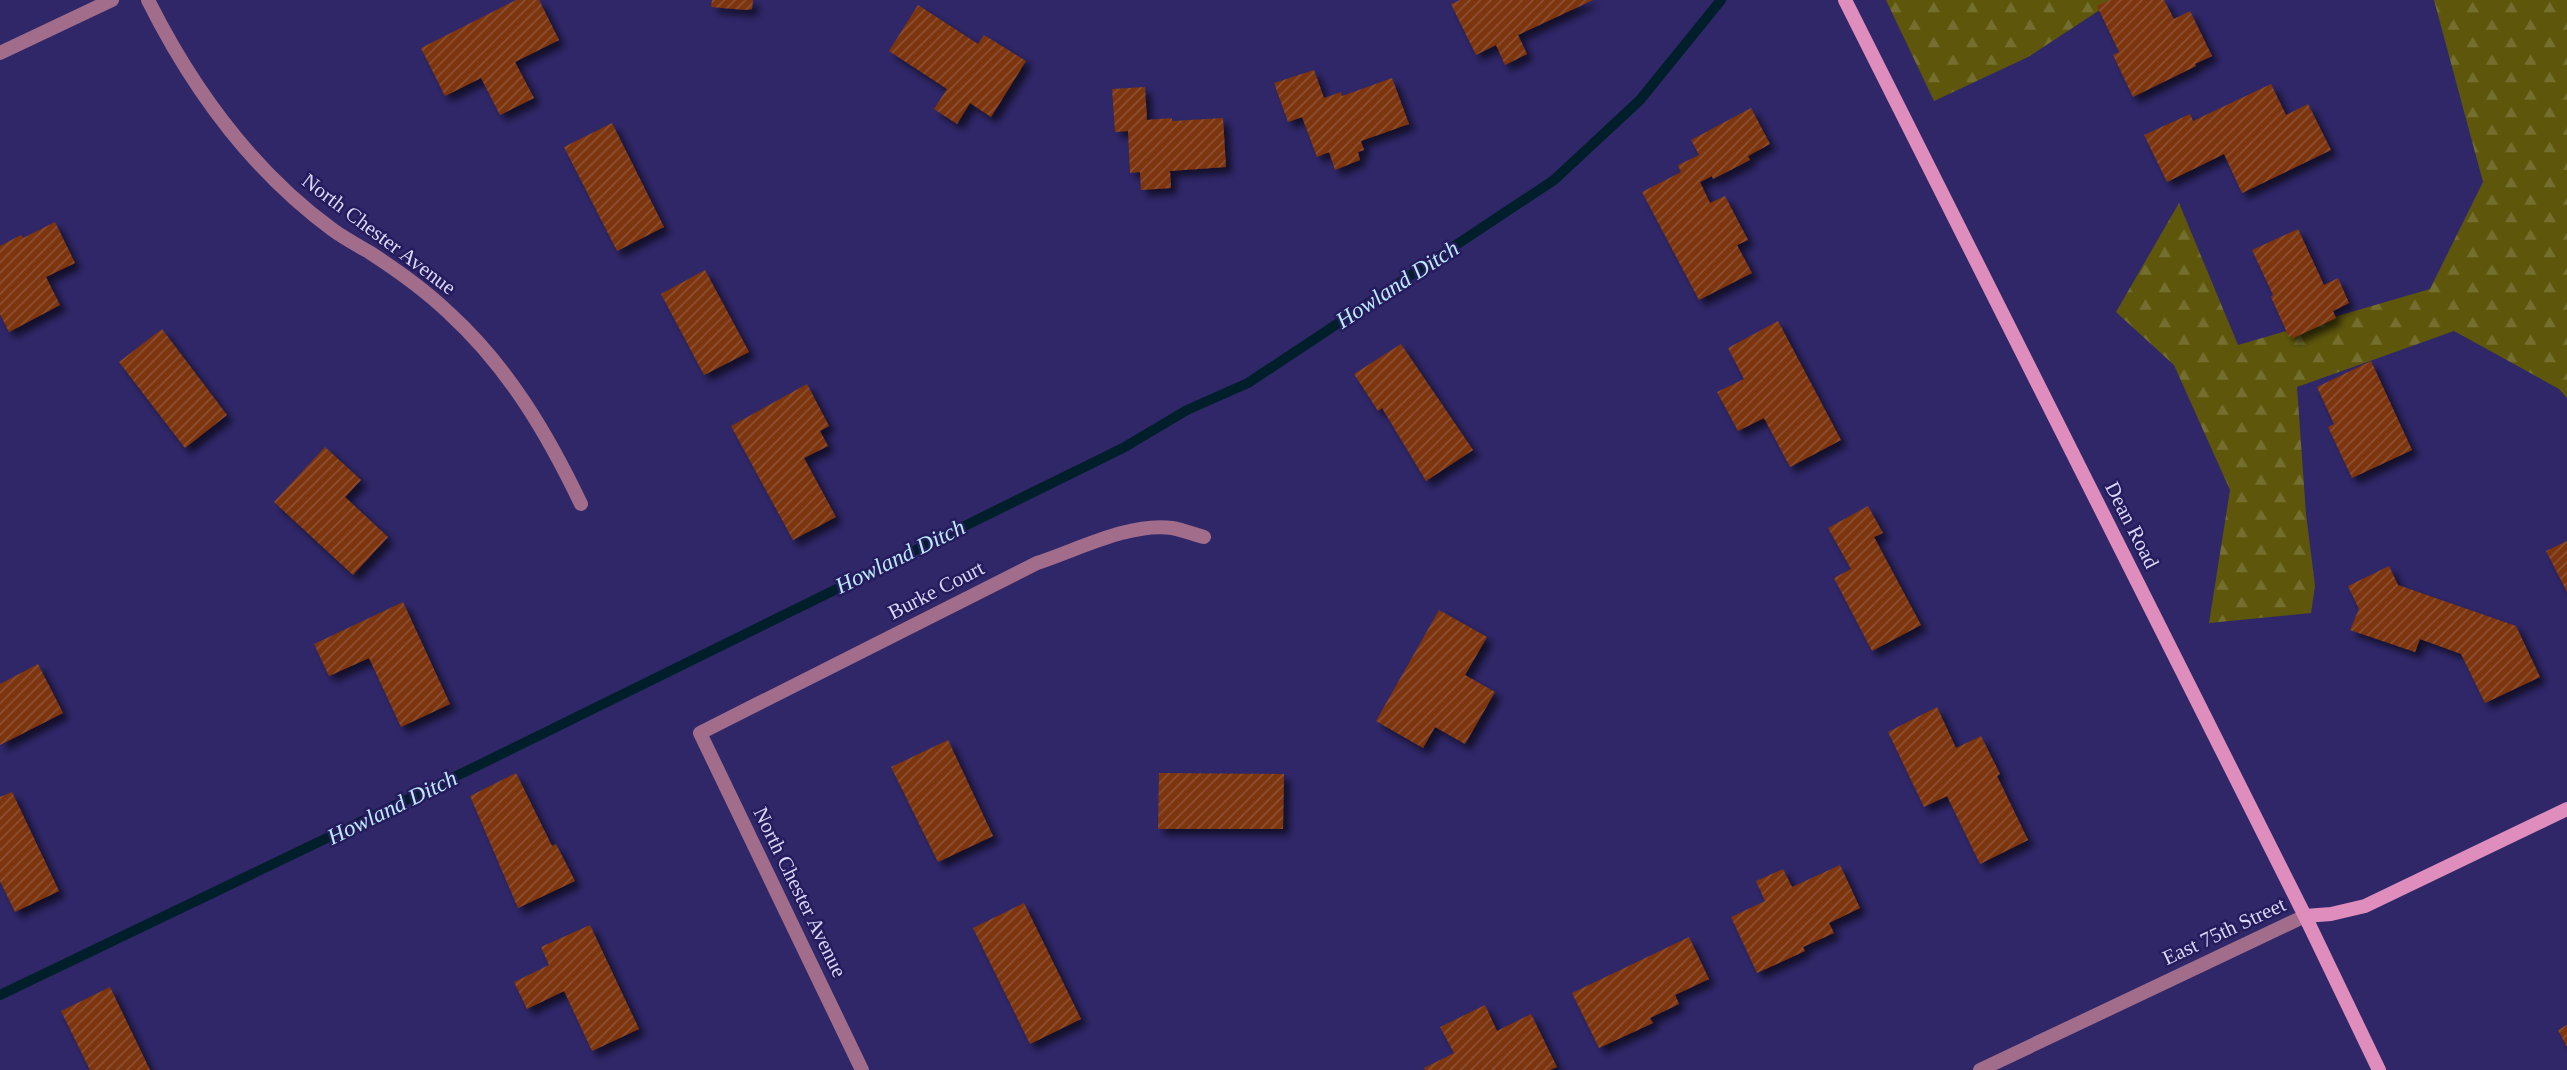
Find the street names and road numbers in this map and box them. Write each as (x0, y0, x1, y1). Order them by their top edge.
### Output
street label: North Chester Avenue (297, 168, 461, 300)
street label: Dean Road (2100, 478, 2164, 573)
street label: Burke Court (884, 556, 988, 624)
street label: North Chester Avenue (748, 803, 852, 981)
street label: East 75th Street (2159, 892, 2289, 970)

